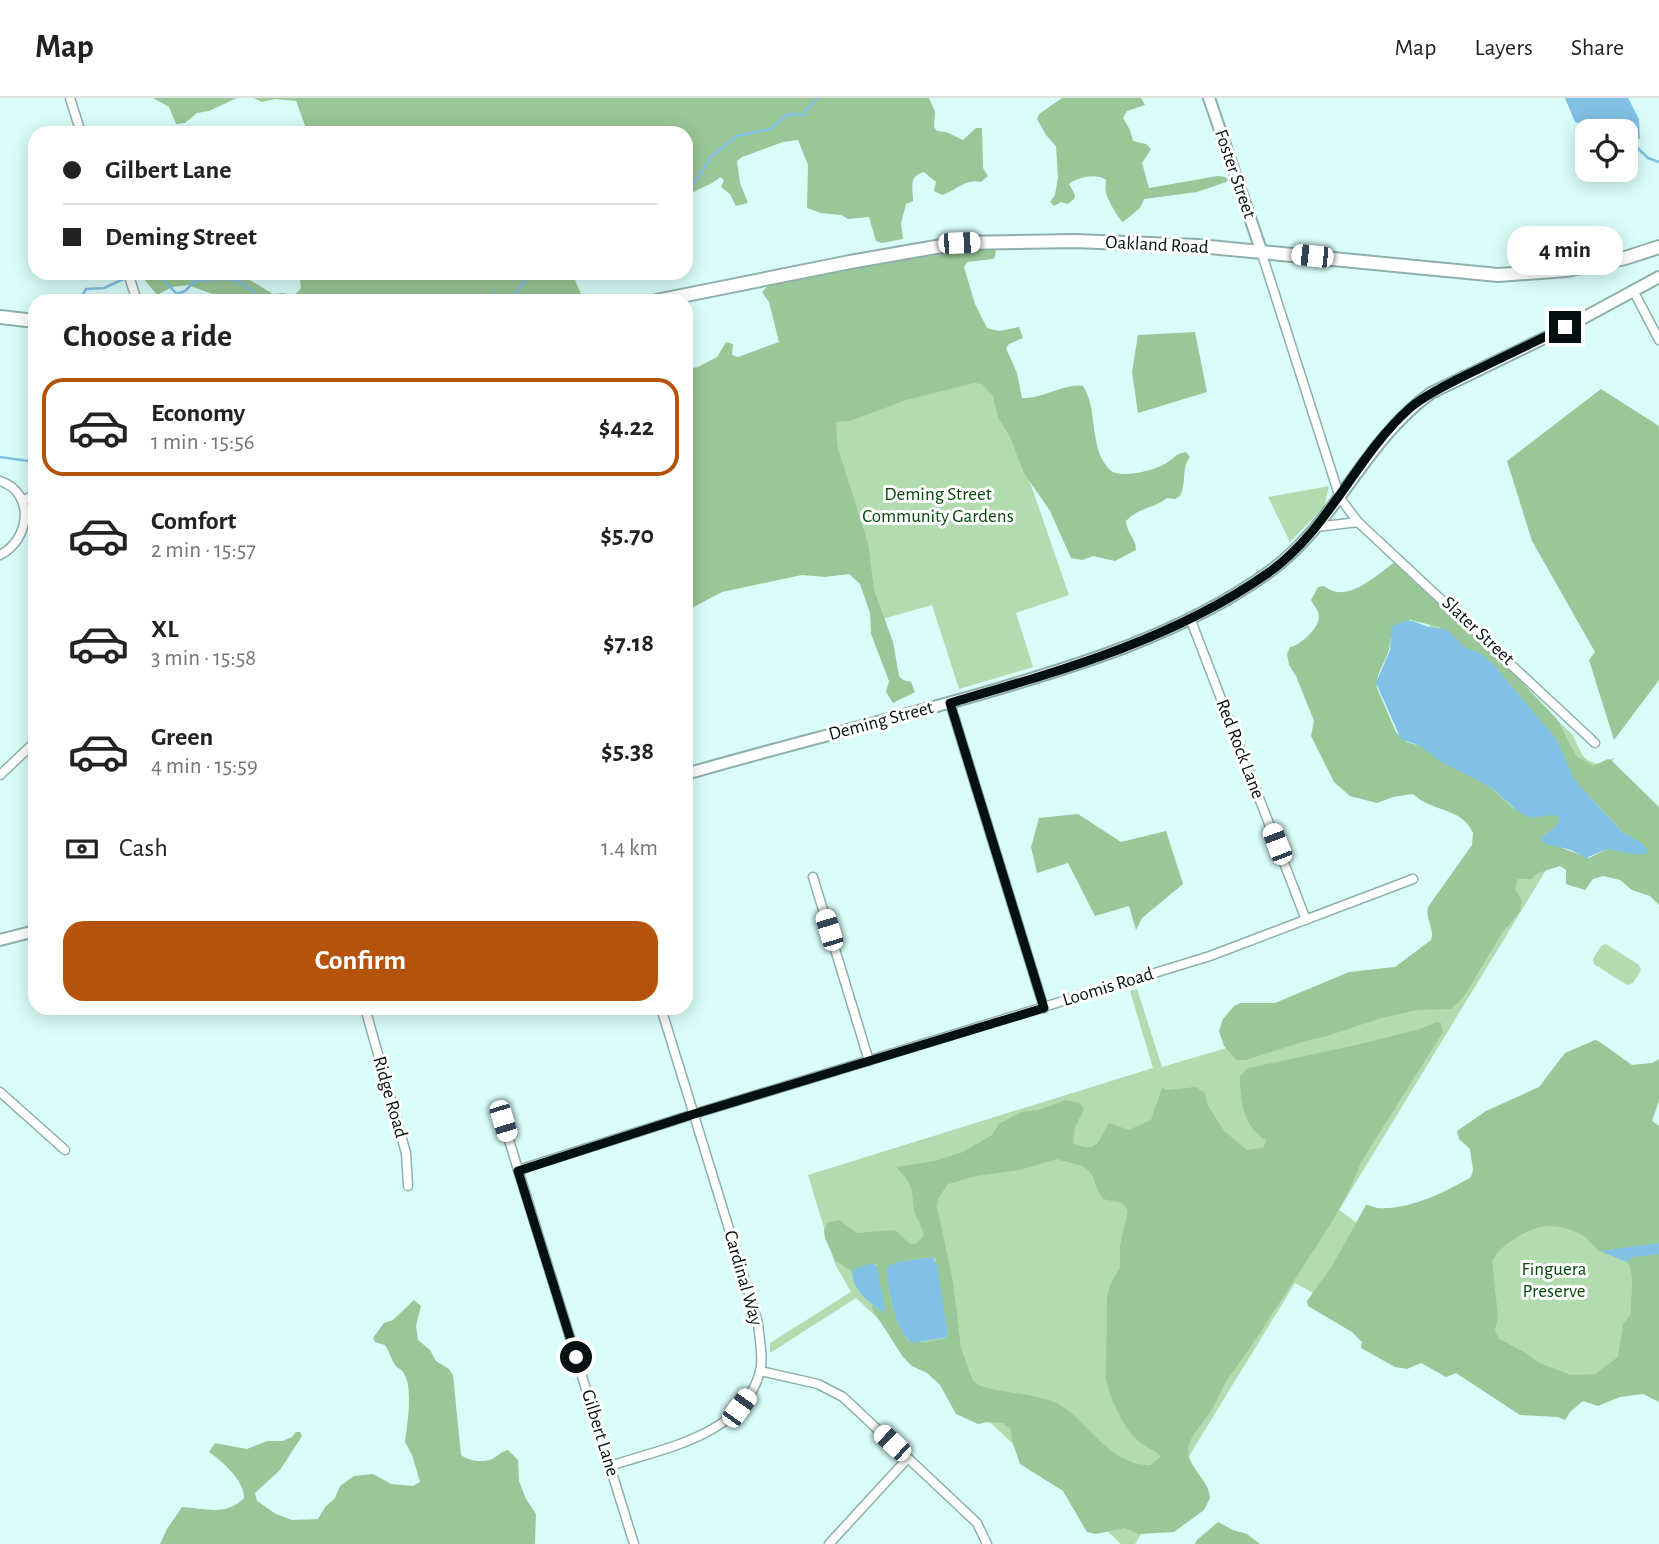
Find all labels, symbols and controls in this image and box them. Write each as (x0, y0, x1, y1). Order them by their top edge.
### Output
text: Map (35, 31, 94, 64)
text: Map (1394, 36, 1436, 60)
text: Layers (1474, 36, 1533, 60)
text: Share (1571, 36, 1624, 60)
map controls (1575, 119, 1638, 182)
button: locate (1575, 119, 1638, 182)
street label: Foster Street (1211, 127, 1259, 221)
text: Gilbert Lane (105, 157, 232, 183)
text: Deming Street (105, 224, 257, 250)
callout: 4 min (1507, 226, 1623, 274)
car (938, 232, 981, 254)
street label: Oakland Road (1105, 233, 1209, 257)
text: 4 min (1539, 239, 1591, 262)
car (1291, 243, 1334, 269)
route end (1549, 311, 1581, 343)
text: Choose a ride (63, 320, 232, 352)
icon: car (67, 396, 130, 459)
text: Economy (151, 400, 245, 426)
text: $4.22 (599, 414, 654, 440)
text: 1 min · 15:56 (151, 431, 255, 454)
park label: Deming Street Community Gardens (862, 485, 1014, 526)
icon: car (67, 504, 130, 567)
text: Comfort (151, 508, 236, 534)
text: $5.70 (600, 522, 654, 548)
text: 2 min · 15:57 (151, 539, 256, 562)
street label: Slater Street (1438, 593, 1518, 669)
icon: car (67, 612, 130, 675)
text: XL (151, 616, 178, 642)
text: $7.18 (603, 630, 654, 656)
text: 3 min · 15:58 (151, 647, 256, 670)
street label: Red Rock Lane (1212, 697, 1268, 801)
street label: Deming Street (827, 698, 935, 744)
icon: car (67, 720, 130, 783)
text: Green (151, 724, 213, 750)
text: $5.38 (601, 738, 654, 764)
text: 4 min · 15:59 (151, 755, 258, 778)
car (1260, 821, 1295, 867)
icon: cash (63, 830, 101, 868)
text: Cash (119, 835, 168, 861)
text: 1.4 km (601, 837, 658, 860)
car (813, 907, 846, 953)
button: Confirm (63, 921, 658, 1001)
street label: Loomis Road (1060, 964, 1156, 1010)
street label: Ridge Road (369, 1054, 411, 1140)
car (487, 1098, 520, 1144)
street label: Cardinal Way (720, 1228, 766, 1328)
park label: Finguera Preserve (1521, 1260, 1587, 1301)
route start (560, 1341, 592, 1373)
car (719, 1385, 760, 1431)
street label: Gilbert Lane (578, 1387, 622, 1479)
car (870, 1421, 915, 1465)

